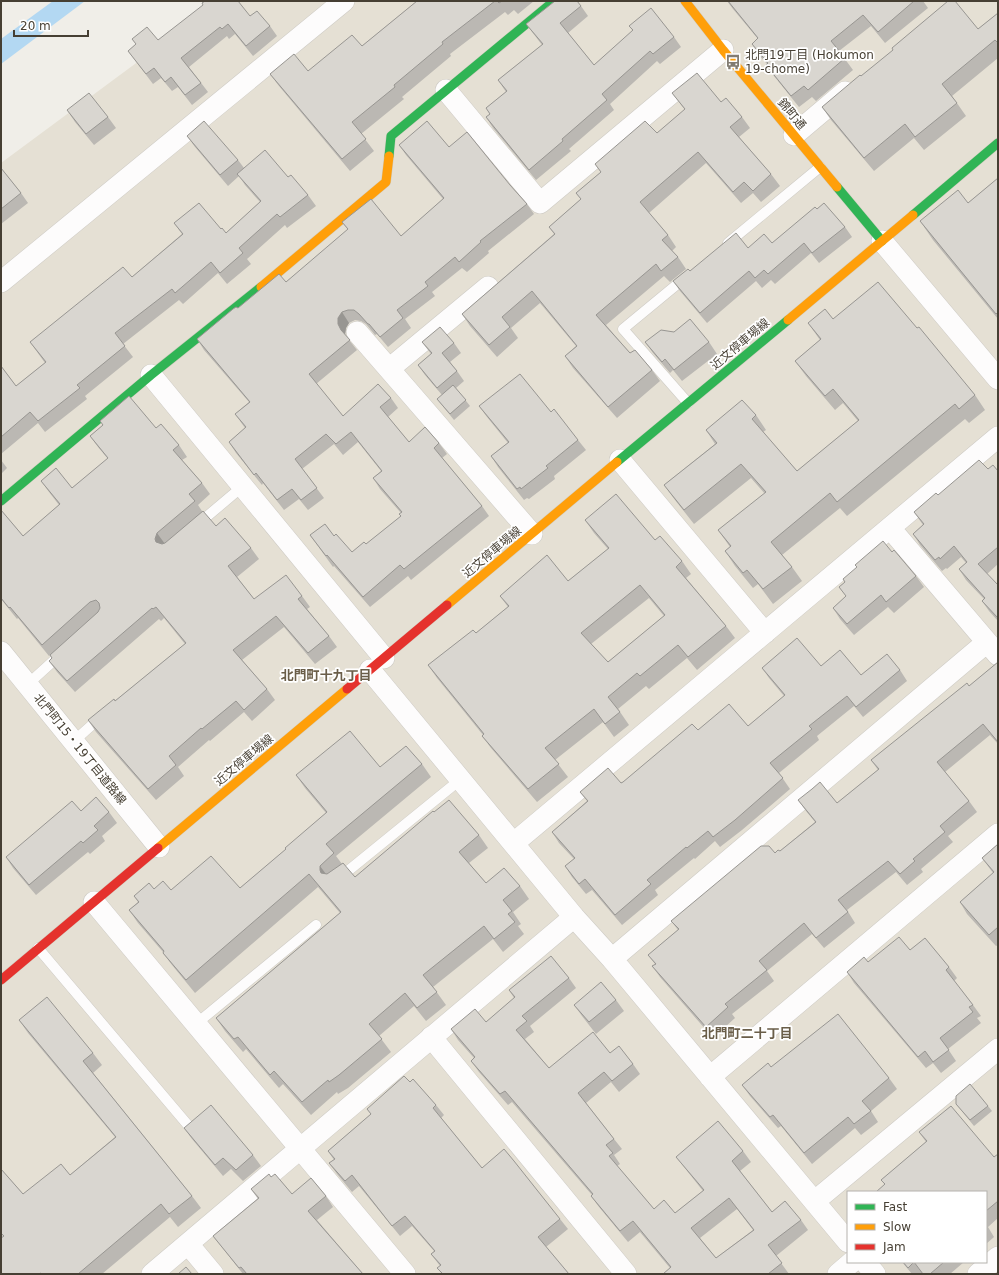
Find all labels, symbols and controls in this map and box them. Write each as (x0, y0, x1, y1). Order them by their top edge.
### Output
scale bar (14, 12, 88, 38)
text: 20 m (20, 19, 51, 33)
place label: 北門19丁目 (Hokumon 19-chome) (745, 48, 874, 76)
bus stop icon: 北門19丁目 (Hokumon 19-chome) (724, 53, 742, 71)
street label: 錦町通 (775, 96, 809, 132)
street label: 近文停車場線 (708, 315, 772, 373)
street label: 近文停車場線 (460, 523, 524, 581)
district label: 北門町十九丁目 (280, 668, 372, 683)
street label: 北門町15・19丁目道路線 (31, 691, 129, 807)
street label: 近文停車場線 (212, 731, 276, 789)
district label: 北門町二十丁目 (701, 1026, 793, 1041)
legend (847, 1191, 987, 1263)
text: Fast (883, 1200, 907, 1214)
text: Slow (883, 1220, 911, 1234)
text: Jam (882, 1240, 906, 1254)

